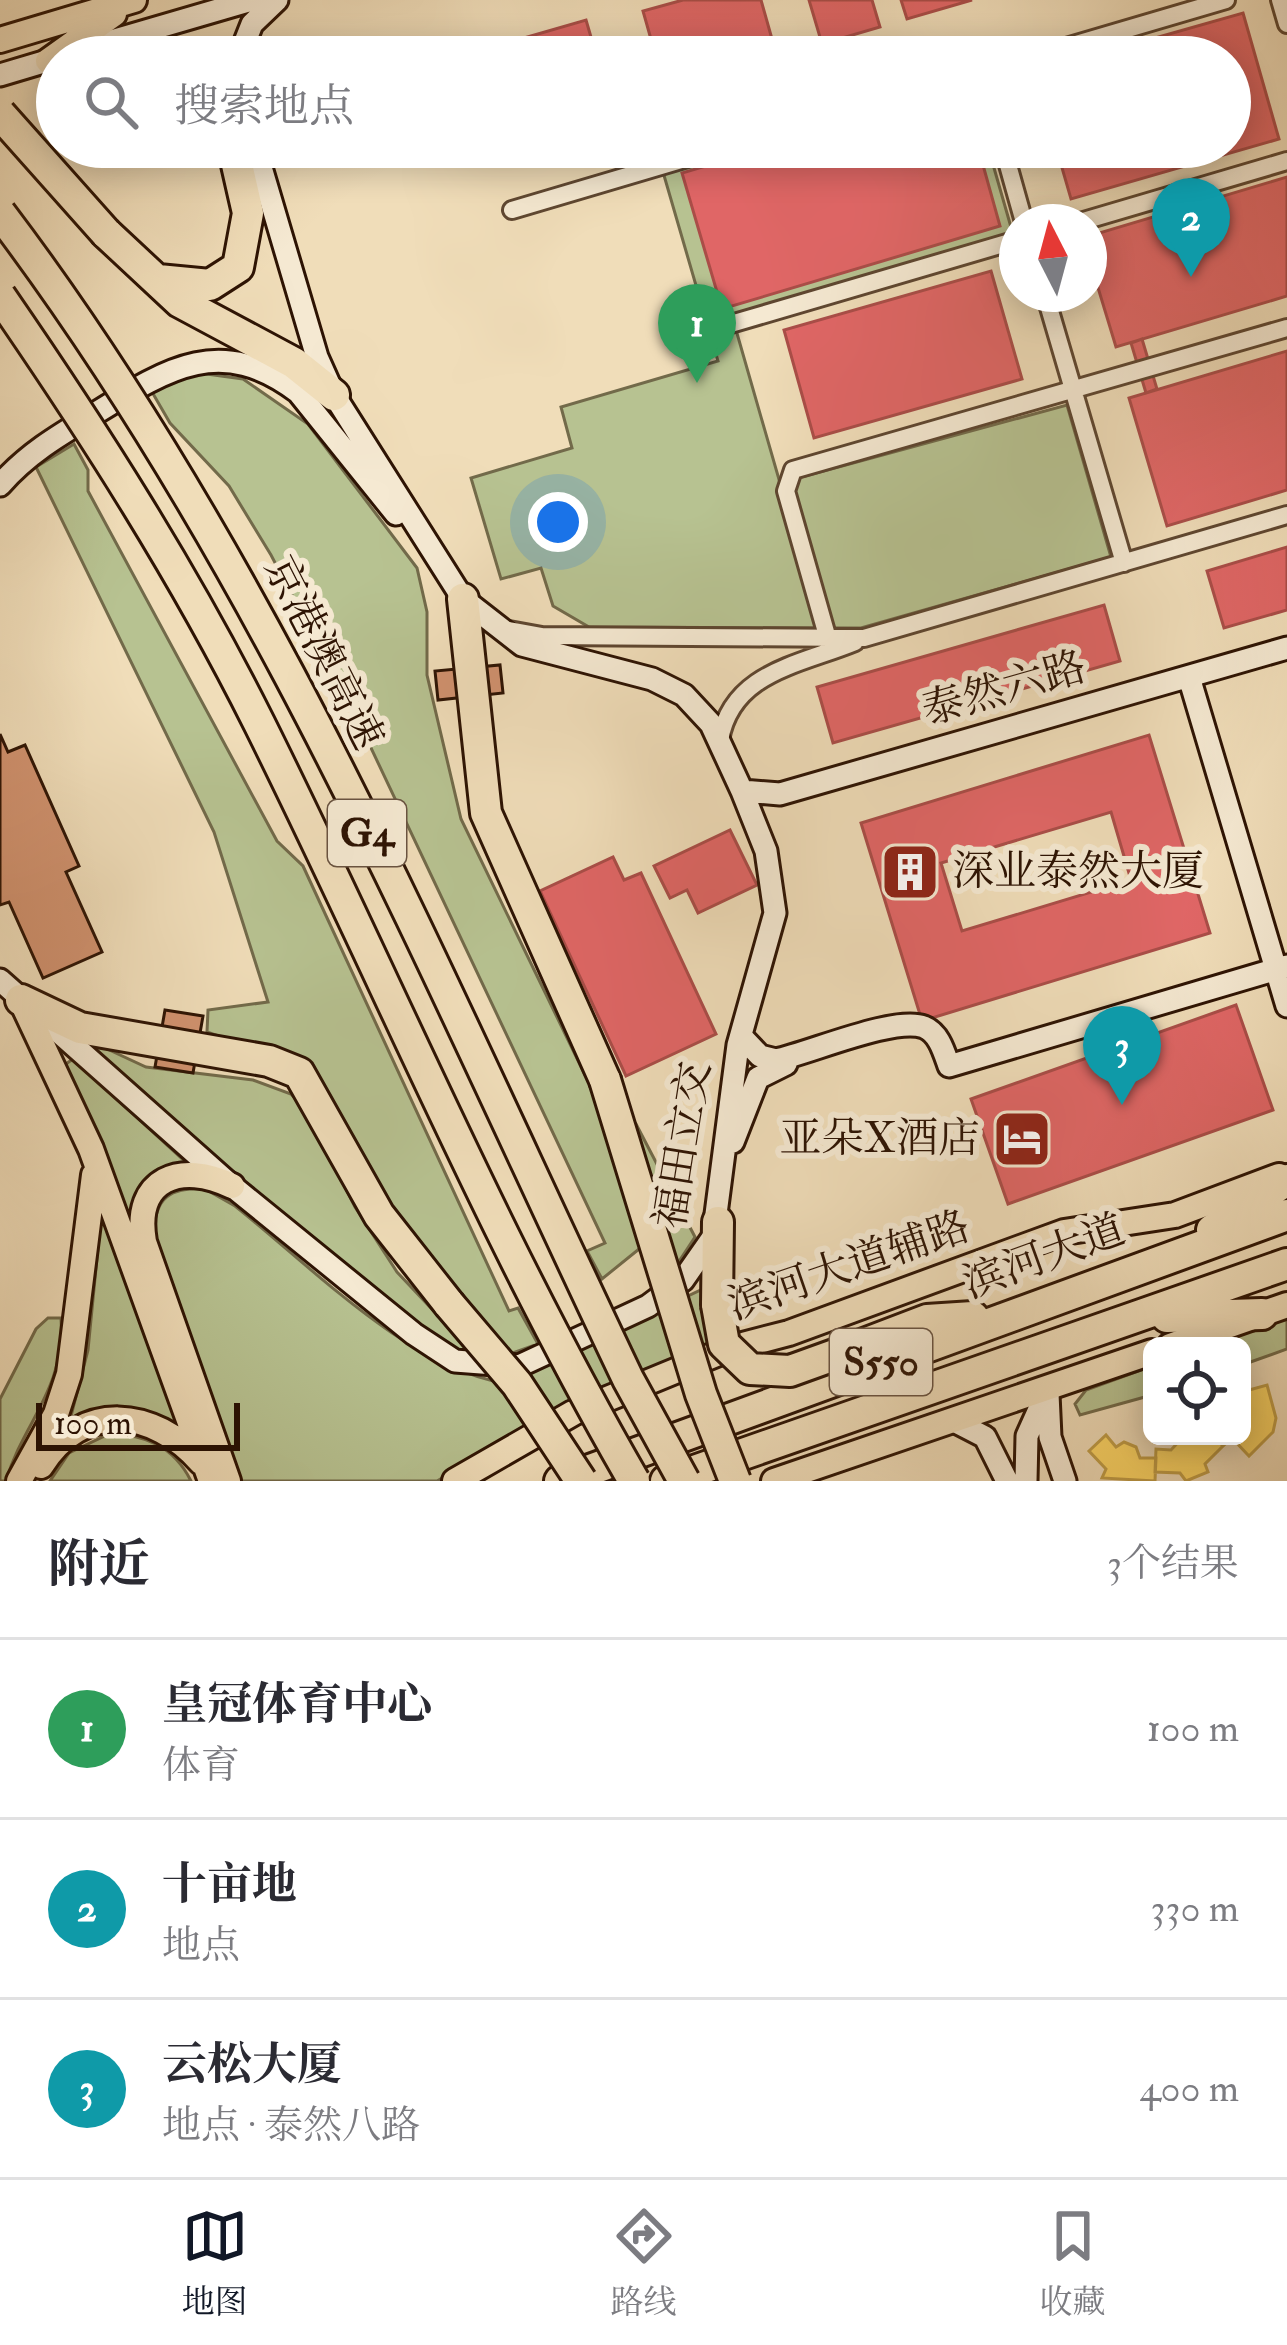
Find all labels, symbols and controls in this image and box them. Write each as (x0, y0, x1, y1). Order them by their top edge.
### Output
search box (36, 36, 1251, 168)
icon: search (78, 69, 144, 135)
text: 搜索地点 (174, 79, 354, 135)
pin: 2 (1152, 178, 1230, 277)
north arrow (999, 204, 1107, 312)
pin: 1 (658, 284, 736, 383)
your location (528, 492, 588, 552)
street label: 京港澳高速 (252, 548, 394, 758)
street label: 泰然六路 (916, 641, 1092, 737)
road number: G4 (328, 800, 406, 866)
building icon: 深业泰然大厦 (879, 841, 941, 903)
place label: 深业泰然大厦 (952, 846, 1204, 898)
pin: 3 (1083, 1006, 1161, 1105)
street label: 福田立交 (644, 1058, 722, 1232)
hotel icon: 亚朵X酒店 (991, 1108, 1053, 1170)
place label: 亚朵X酒店 (779, 1113, 980, 1165)
street label: 滨河大道辅路 (721, 1200, 977, 1332)
street label: 滨河大道 (956, 1204, 1132, 1310)
road number: S550 (830, 1329, 932, 1395)
map controls (1143, 1337, 1251, 1445)
button: locate (1143, 1337, 1251, 1445)
scale bar (36, 1397, 240, 1450)
text: 100 m (54, 1403, 132, 1444)
text: 附近 (48, 1533, 150, 1597)
text: 3个结果 (1107, 1539, 1239, 1588)
text: 皇冠体育中心 (162, 1677, 432, 1733)
text: 1 (80, 1704, 94, 1753)
text: 100 m (1147, 1704, 1239, 1753)
text: 体育 (162, 1741, 240, 1790)
text: 十亩地 (162, 1857, 297, 1913)
text: 2 (77, 1884, 97, 1933)
text: 330 m (1151, 1884, 1239, 1933)
text: 地点 (162, 1921, 240, 1970)
text: 云松大厦 (162, 2037, 342, 2093)
text: 3 (80, 2064, 94, 2113)
text: 400 m (1140, 2064, 1239, 2113)
text: 地点 · 泰然八路 (162, 2101, 420, 2150)
tab: 地图 (182, 2203, 248, 2323)
tab: 路线 (611, 2203, 677, 2323)
tab: 收藏 (1040, 2203, 1106, 2323)

